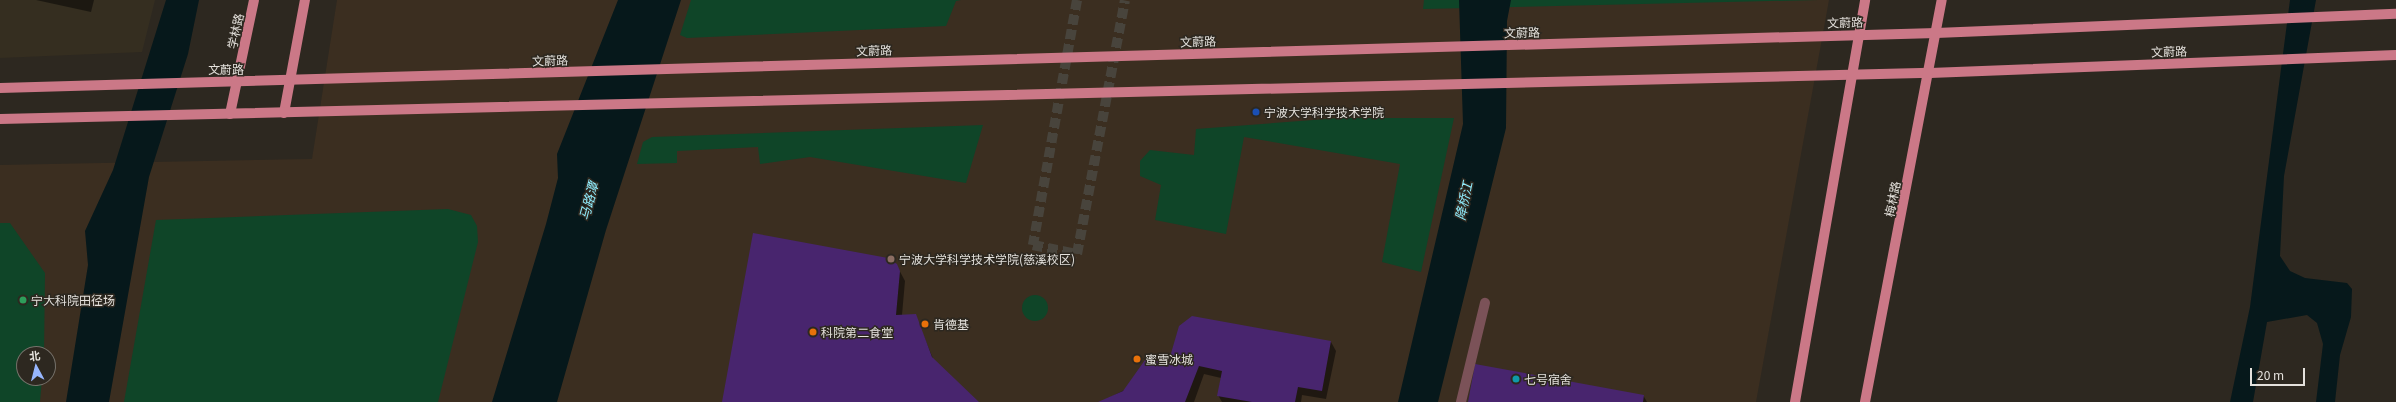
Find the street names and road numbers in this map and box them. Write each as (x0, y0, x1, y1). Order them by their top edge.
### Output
street label: 学林路 (224, 12, 246, 50)
street label: 文蔚路 (1827, 14, 1863, 30)
street label: 文蔚路 (1504, 24, 1540, 40)
street label: 文蔚路 (1180, 33, 1216, 49)
street label: 文蔚路 (856, 42, 892, 58)
street label: 文蔚路 (2151, 43, 2187, 59)
street label: 文蔚路 (532, 52, 568, 68)
street label: 文蔚路 (208, 62, 244, 76)
street label: 梅林路 (1881, 180, 1903, 218)

